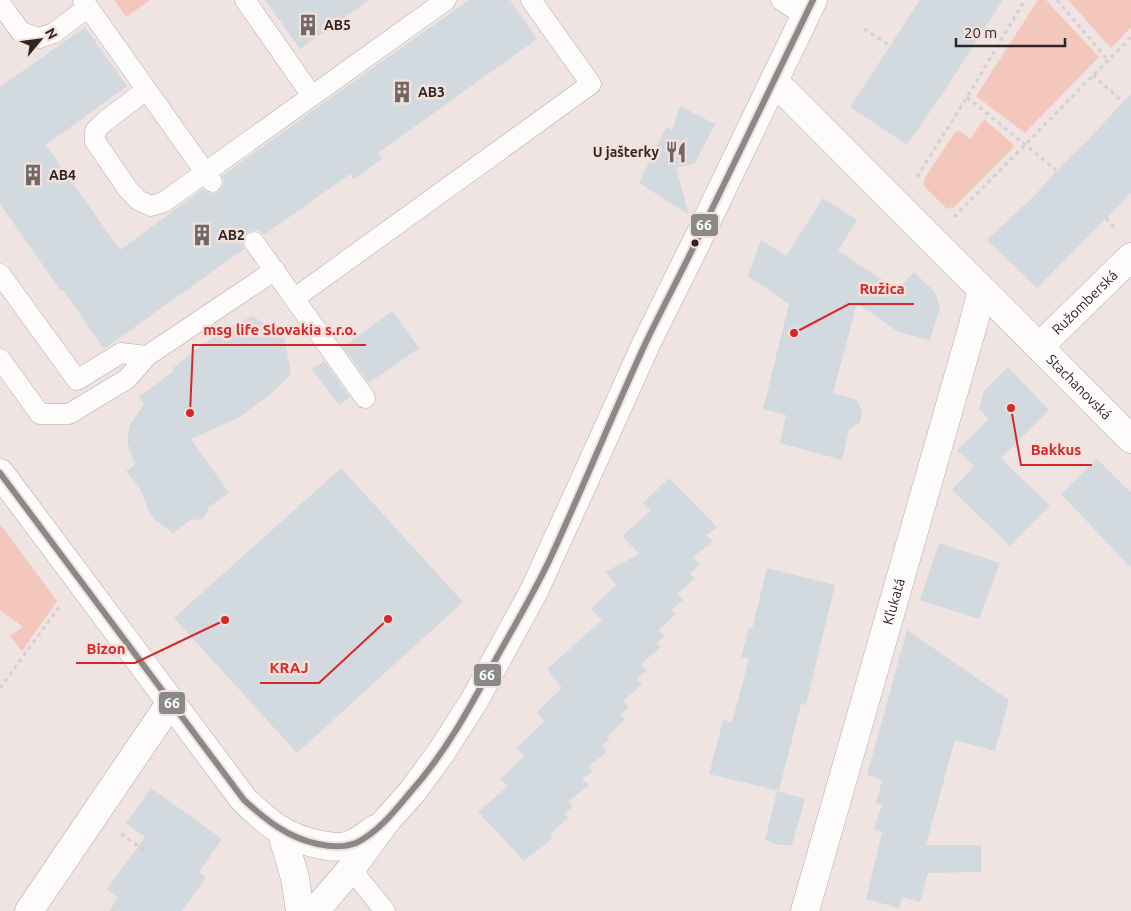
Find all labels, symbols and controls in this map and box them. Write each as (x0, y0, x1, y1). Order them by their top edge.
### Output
building icon: AB5 (295, 12, 321, 38)
north arrow (15, 15, 65, 65)
scale bar (956, 15, 1065, 47)
place label: AB5 (324, 17, 351, 33)
text: 20 m (964, 24, 997, 41)
text: N (42, 25, 61, 42)
building icon: AB3 (389, 79, 415, 105)
place label: AB3 (418, 84, 445, 100)
restaurant icon: U jašterky (663, 139, 689, 165)
place label: U jašterky (593, 144, 660, 160)
building icon: AB4 (20, 162, 46, 188)
place label: AB4 (49, 167, 76, 183)
line badge: 66 (690, 213, 719, 237)
text: 66 (696, 217, 712, 233)
building icon: AB2 (189, 222, 215, 248)
place label: AB2 (218, 227, 245, 243)
unlabelled marker (690, 238, 700, 248)
street label: Ružomberská (1049, 267, 1121, 338)
callout: Ružica (849, 274, 914, 304)
text: Ružica (859, 280, 905, 297)
callout: msg life Slovakia s.r.o. (193, 315, 366, 345)
text: msg life Slovakia s.r.o. (203, 321, 357, 338)
street label: Stachanovská (1043, 351, 1115, 423)
callout: Bakkus (1021, 435, 1092, 465)
text: Bakkus (1031, 441, 1081, 458)
street label: Kľukatá (880, 576, 908, 626)
callout: Bizon (76, 633, 135, 663)
text: Bizon (86, 640, 126, 657)
callout: KRAJ (260, 653, 319, 683)
text: KRAJ (269, 659, 309, 676)
line badge: 66 (473, 663, 502, 687)
text: 66 (479, 667, 495, 683)
line badge: 66 (158, 691, 186, 715)
text: 66 (164, 695, 180, 711)

